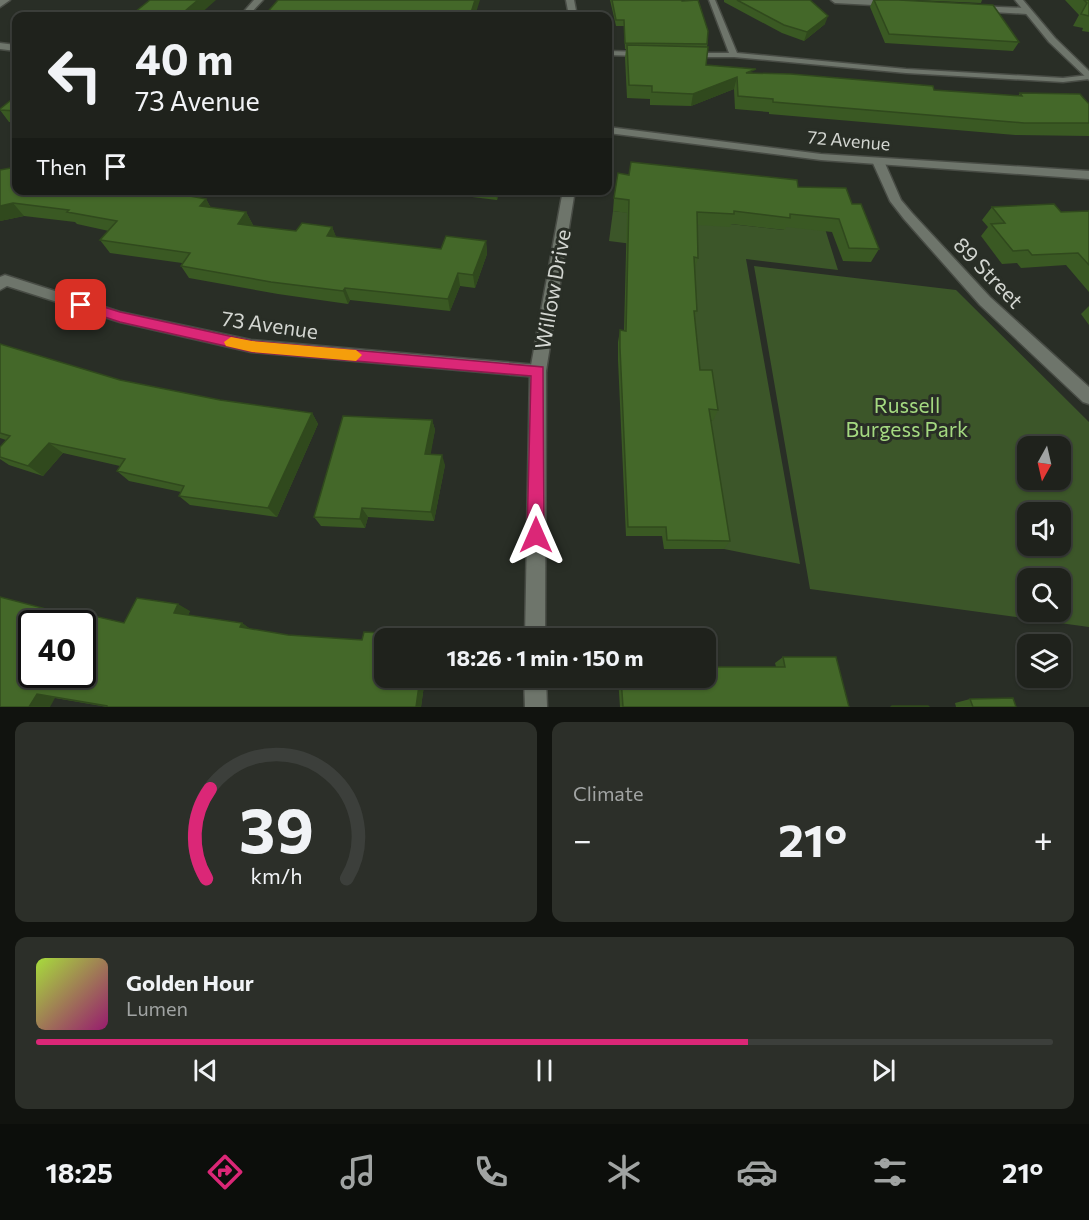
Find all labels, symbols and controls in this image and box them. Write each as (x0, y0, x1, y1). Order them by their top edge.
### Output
text: 40 m (135, 32, 233, 84)
icon: left (36, 36, 114, 114)
text: 73 Avenue (135, 84, 260, 117)
street label: 72 Avenue (807, 125, 891, 155)
icon: arrive (99, 150, 132, 183)
text: Then (36, 153, 87, 180)
street label: Willow Drive (529, 227, 575, 351)
street label: 89 Street (949, 231, 1029, 313)
pin (55, 279, 106, 330)
icon: arrive (64, 288, 97, 321)
street label: 73 Avenue (220, 305, 320, 343)
park label: Russell Burgess Park (846, 392, 968, 441)
north arrow (1017, 436, 1071, 490)
map controls (1017, 436, 1071, 688)
button: sound (1017, 502, 1071, 556)
position arrow (504, 503, 568, 567)
button: search (1017, 568, 1071, 622)
speed limit sign: 40 (18, 610, 96, 688)
button: layers (1017, 634, 1071, 688)
text: 18:26 · 1 min · 150 m (447, 644, 643, 671)
text: Climate (573, 781, 643, 805)
text: 39 (239, 790, 313, 866)
text: 21° (778, 811, 847, 866)
text: − (573, 818, 592, 859)
text: + (1034, 818, 1053, 859)
text: km/h (250, 862, 302, 888)
text: Golden Hour (126, 969, 254, 996)
text: Lumen (126, 996, 188, 1020)
icon: previous (189, 1054, 222, 1087)
icon: pause (528, 1054, 561, 1087)
icon: next (867, 1054, 900, 1087)
icon: directions (204, 1151, 246, 1193)
icon: music (337, 1151, 379, 1193)
icon: phone (470, 1151, 512, 1193)
icon: climate (603, 1151, 645, 1193)
icon: car (736, 1151, 778, 1193)
icon: filters (869, 1151, 911, 1193)
text: 18:25 (46, 1156, 113, 1189)
text: 21° (1002, 1156, 1043, 1189)

